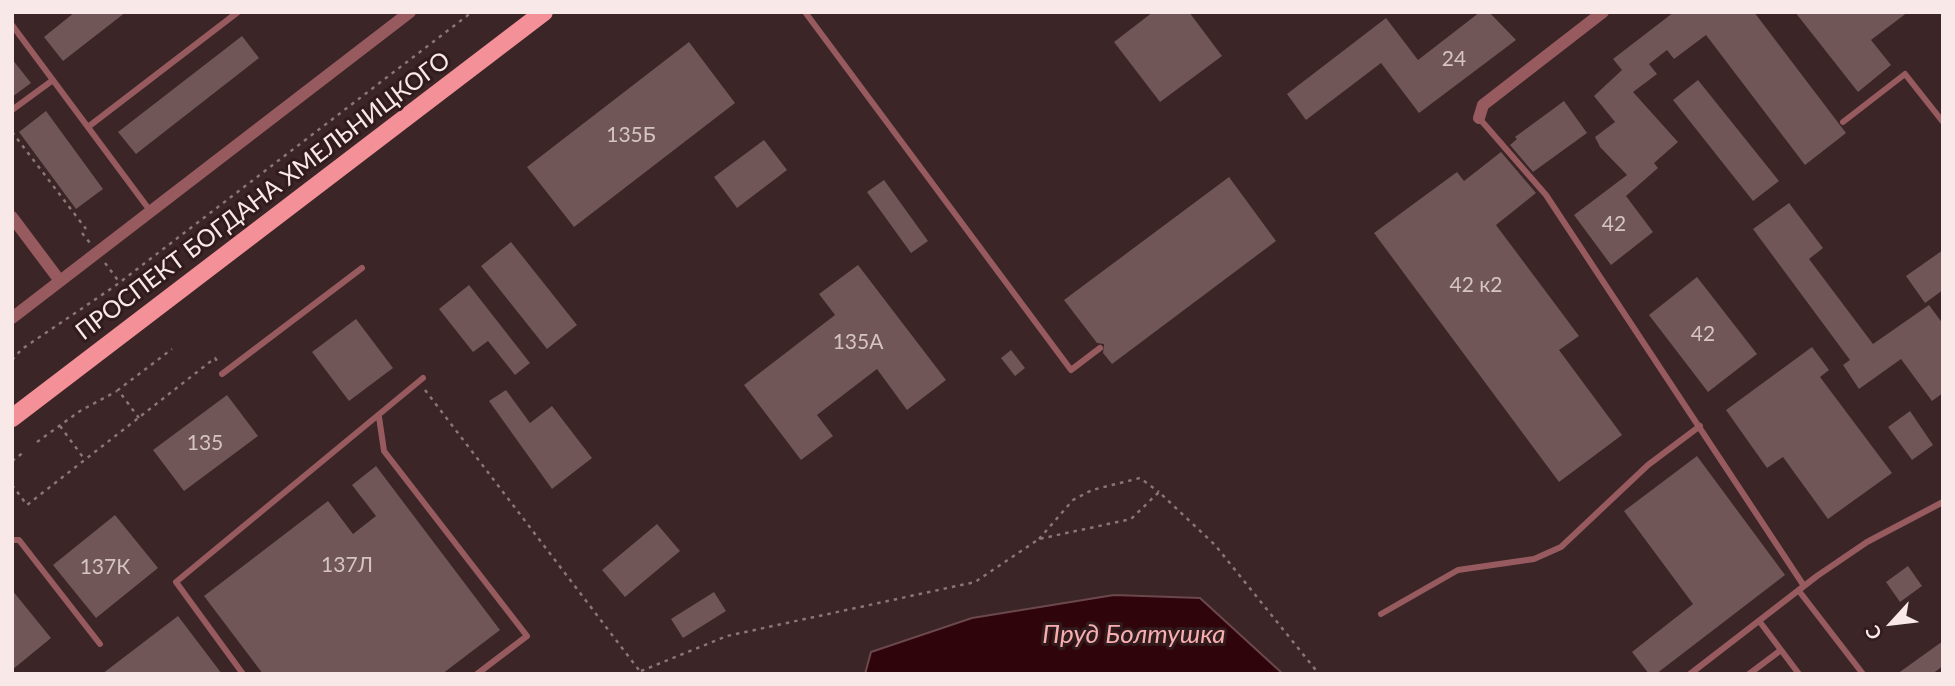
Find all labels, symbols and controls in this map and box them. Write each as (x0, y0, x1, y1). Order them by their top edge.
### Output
street label: ПРОСПЕКТ БОГДАНА ХМЕЛЬНИЦКОГО (70, 46, 456, 346)
house number: 24 (1442, 46, 1466, 72)
house number: 135Б (606, 122, 656, 148)
house number: 42 (1602, 211, 1626, 237)
house number: 42 к2 (1450, 272, 1502, 298)
house number: 42 (1691, 321, 1715, 347)
house number: 135А (833, 329, 883, 355)
house number: 135 (187, 430, 223, 456)
house number: 137Л (321, 552, 373, 578)
house number: 137К (80, 554, 130, 580)
north arrow (1857, 588, 1927, 658)
water label: Пруд Болтушка (1042, 619, 1226, 651)
text: С (1860, 622, 1886, 644)

